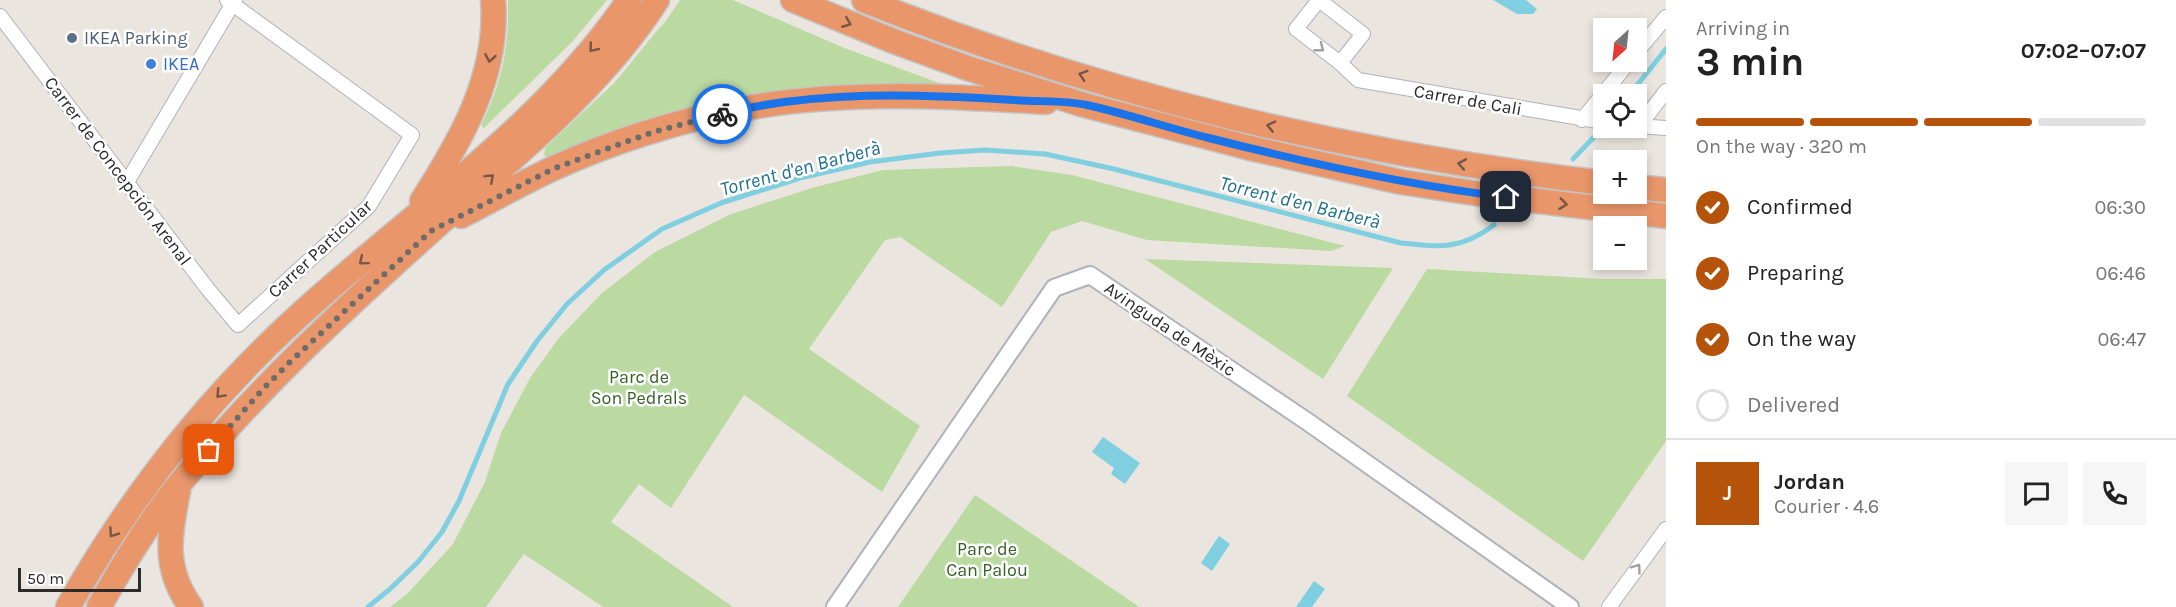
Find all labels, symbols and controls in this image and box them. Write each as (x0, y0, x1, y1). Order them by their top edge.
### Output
one-way arrow (841, 16, 852, 28)
text: Arriving in (1696, 17, 1790, 40)
north arrow (1593, 18, 1647, 72)
map controls (1593, 18, 1647, 270)
place label: IKEA Parking (84, 27, 188, 49)
marker: IKEA Parking (65, 31, 79, 45)
text: 07:02–07:07 (2021, 38, 2146, 64)
text: 3 min (1696, 39, 1804, 85)
one-way arrow (1313, 40, 1324, 51)
one-way arrow (589, 41, 600, 52)
place label: IKEA (163, 53, 199, 75)
one-way arrow (484, 54, 496, 63)
marker: IKEA (144, 57, 158, 71)
one-way arrow (1078, 70, 1089, 82)
street label: Carrer de Concepción Arenal (40, 72, 196, 270)
street label: Carrer de Cali (1412, 80, 1524, 120)
courier (692, 84, 752, 144)
button: locate (1593, 84, 1647, 138)
icon: bike (706, 98, 739, 131)
one-way arrow (1266, 120, 1276, 133)
text: On the way · 320 m (1696, 135, 1867, 158)
water label: Torrent d'en Barberà (718, 136, 883, 201)
button: + (1593, 150, 1647, 204)
one-way arrow (1458, 159, 1467, 171)
water label: Torrent d'en Barberà (1217, 171, 1383, 234)
pin (1480, 171, 1531, 222)
one-way arrow (483, 174, 494, 185)
icon: home (1489, 180, 1522, 213)
icon: check (1696, 191, 1729, 224)
text: Confirmed (1747, 194, 1853, 220)
street label: Carrer Particular (263, 195, 377, 303)
text: 06:30 (2094, 196, 2146, 219)
one-way arrow (1559, 197, 1568, 210)
button: − (1593, 216, 1647, 270)
one-way arrow (359, 254, 370, 265)
icon: check (1696, 257, 1729, 290)
text: Preparing (1747, 260, 1844, 286)
text: 06:46 (2095, 262, 2146, 285)
street label: Avinguda de Mèxic (1100, 277, 1240, 381)
icon: check (1696, 323, 1729, 356)
text: On the way (1747, 326, 1856, 352)
text: 06:47 (2098, 328, 2146, 351)
park label: Parc de Son Pedrals (591, 366, 687, 409)
one-way arrow (216, 387, 227, 398)
text: Delivered (1747, 392, 1840, 418)
pin (183, 424, 234, 475)
icon: bag (192, 433, 225, 466)
button: chat (2005, 462, 2068, 525)
button: phone (2083, 462, 2146, 525)
text: Jordan (1774, 469, 1845, 495)
text: J (1723, 480, 1732, 506)
text: Courier · 4.6 (1774, 495, 1879, 518)
one-way arrow (109, 527, 120, 538)
park label: Parc de Can Palou (946, 538, 1028, 581)
one-way arrow (1630, 563, 1641, 574)
scale bar (18, 565, 141, 592)
text: 50 m (27, 569, 64, 588)

